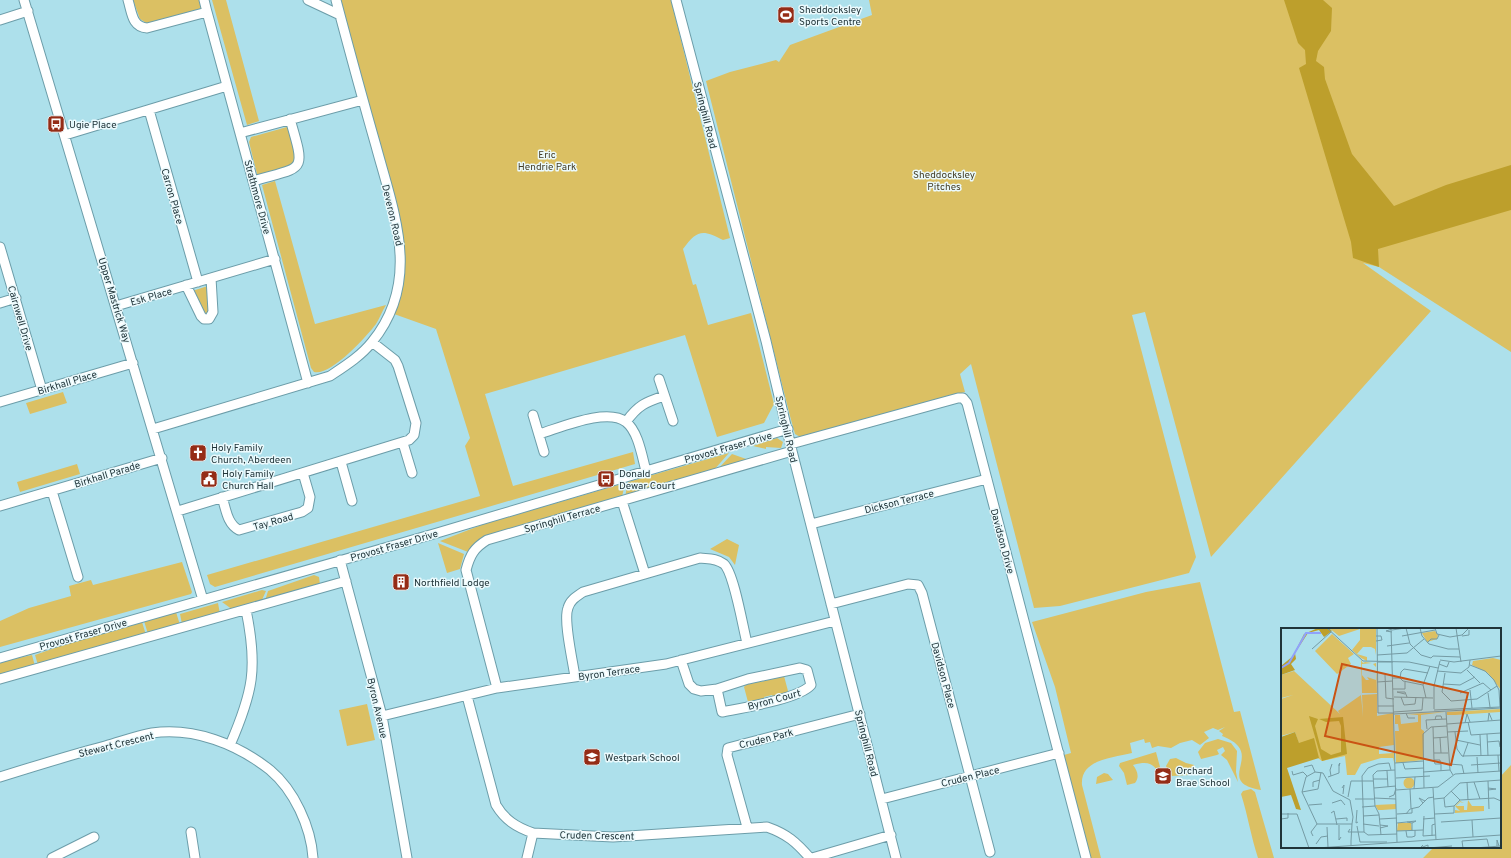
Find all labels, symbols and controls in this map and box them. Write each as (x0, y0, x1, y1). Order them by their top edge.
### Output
place label: Sheddocksley Sports Centre (799, 4, 861, 29)
sports icon: Sheddocksley Sports Centre (776, 5, 796, 25)
street label: Springhill Road (690, 81, 719, 150)
bus stop icon: Ugie Place (46, 114, 66, 134)
place label: Ugie Place (69, 119, 117, 132)
park label: Eric Hendrie Park (518, 149, 576, 174)
street label: Strathmore Drive (240, 159, 273, 236)
street label: Carron Place (157, 167, 186, 226)
park label: Sheddocksley Pitches (913, 169, 975, 194)
street label: Deveron Road (378, 183, 405, 247)
street label: Upper Mastrick Way (94, 256, 133, 345)
street label: Cairnwell Drive (4, 284, 35, 353)
street label: Esk Place (129, 285, 174, 310)
street label: Birkhall Place (36, 368, 99, 399)
street label: Springhill Road (772, 395, 800, 464)
street label: Provost Fraser Drive (683, 430, 774, 467)
place label: Holy Family Church, Aberdeen (211, 442, 291, 467)
church icon: Holy Family Church, Aberdeen (188, 443, 208, 463)
street label: Birkhall Parade (73, 459, 142, 492)
place label: Holy Family Church Hall (222, 468, 274, 493)
place label: Donald Dewar Court (619, 468, 676, 493)
public building icon: Holy Family Church Hall (199, 469, 219, 489)
bus stop icon: Donald Dewar Court (596, 469, 616, 489)
street label: Dickson Terrace (863, 488, 935, 517)
street label: Springhill Terrace (523, 502, 602, 537)
street label: Davidson Drive (987, 507, 1016, 575)
street label: Tay Road (252, 511, 295, 534)
street label: Provost Fraser Drive (349, 528, 440, 565)
building icon: Northfield Lodge (391, 572, 411, 592)
place label: Northfield Lodge (414, 577, 490, 590)
street label: Provost Fraser Drive (38, 617, 129, 654)
inset map (1281, 628, 1501, 848)
street label: Davidson Place (927, 641, 958, 710)
street label: Byron Terrace (577, 663, 641, 684)
street label: Byron Avenue (363, 677, 390, 740)
street label: Byron Court (746, 687, 803, 714)
street label: Springhill Road (851, 709, 880, 778)
street label: Cruden Park (738, 726, 795, 752)
street label: Stewart Crescent (77, 730, 156, 761)
school or university icon: Westpark School (582, 747, 602, 767)
place label: Westpark School (605, 752, 680, 765)
street label: Cruden Place (940, 764, 1001, 791)
place label: Orchard Brae School (1176, 765, 1230, 790)
school or university icon: Orchard Brae School (1153, 766, 1173, 786)
street label: Cruden Crescent (559, 829, 635, 844)

